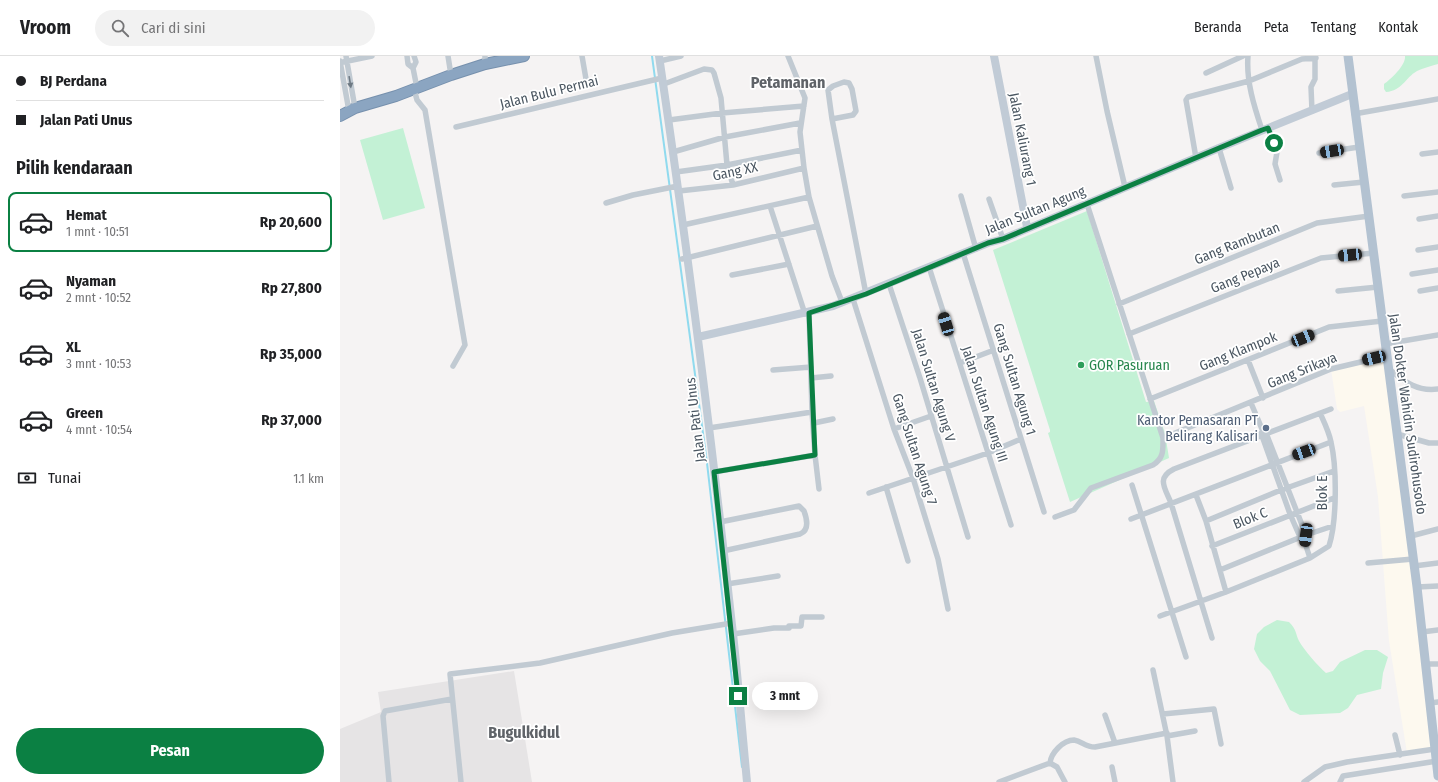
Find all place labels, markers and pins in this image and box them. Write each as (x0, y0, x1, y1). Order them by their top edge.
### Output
place label: GOR Pasuruan (1089, 357, 1170, 374)
marker: GOR Pasuruan (1076, 360, 1086, 370)
place label: Kantor Pemasaran PT Belirang Kalisari (1137, 412, 1259, 445)
marker: Kantor Pemasaran PT Belirang Kalisari (1261, 423, 1271, 433)

